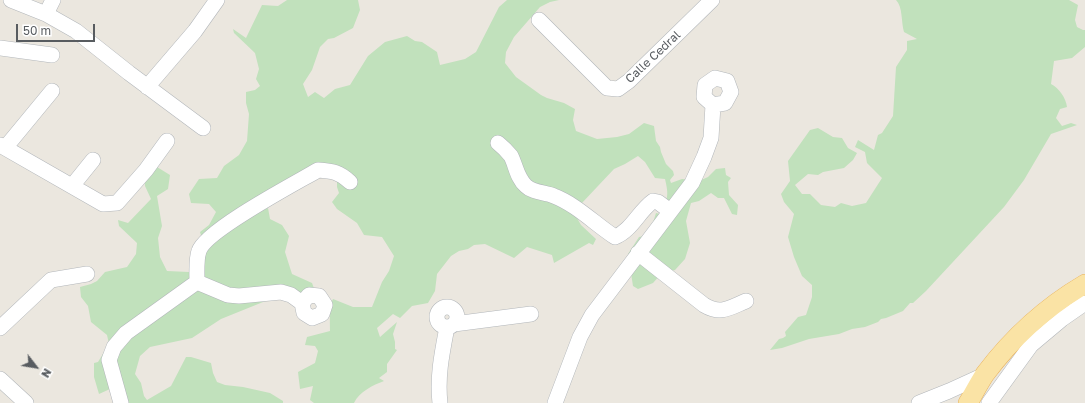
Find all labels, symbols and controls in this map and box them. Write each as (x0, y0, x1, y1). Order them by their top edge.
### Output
scale bar (18, 16, 97, 42)
text: 50 m (23, 23, 51, 38)
street label: Calle Cedral (622, 28, 684, 86)
north arrow (16, 347, 56, 387)
text: N (39, 367, 54, 380)

